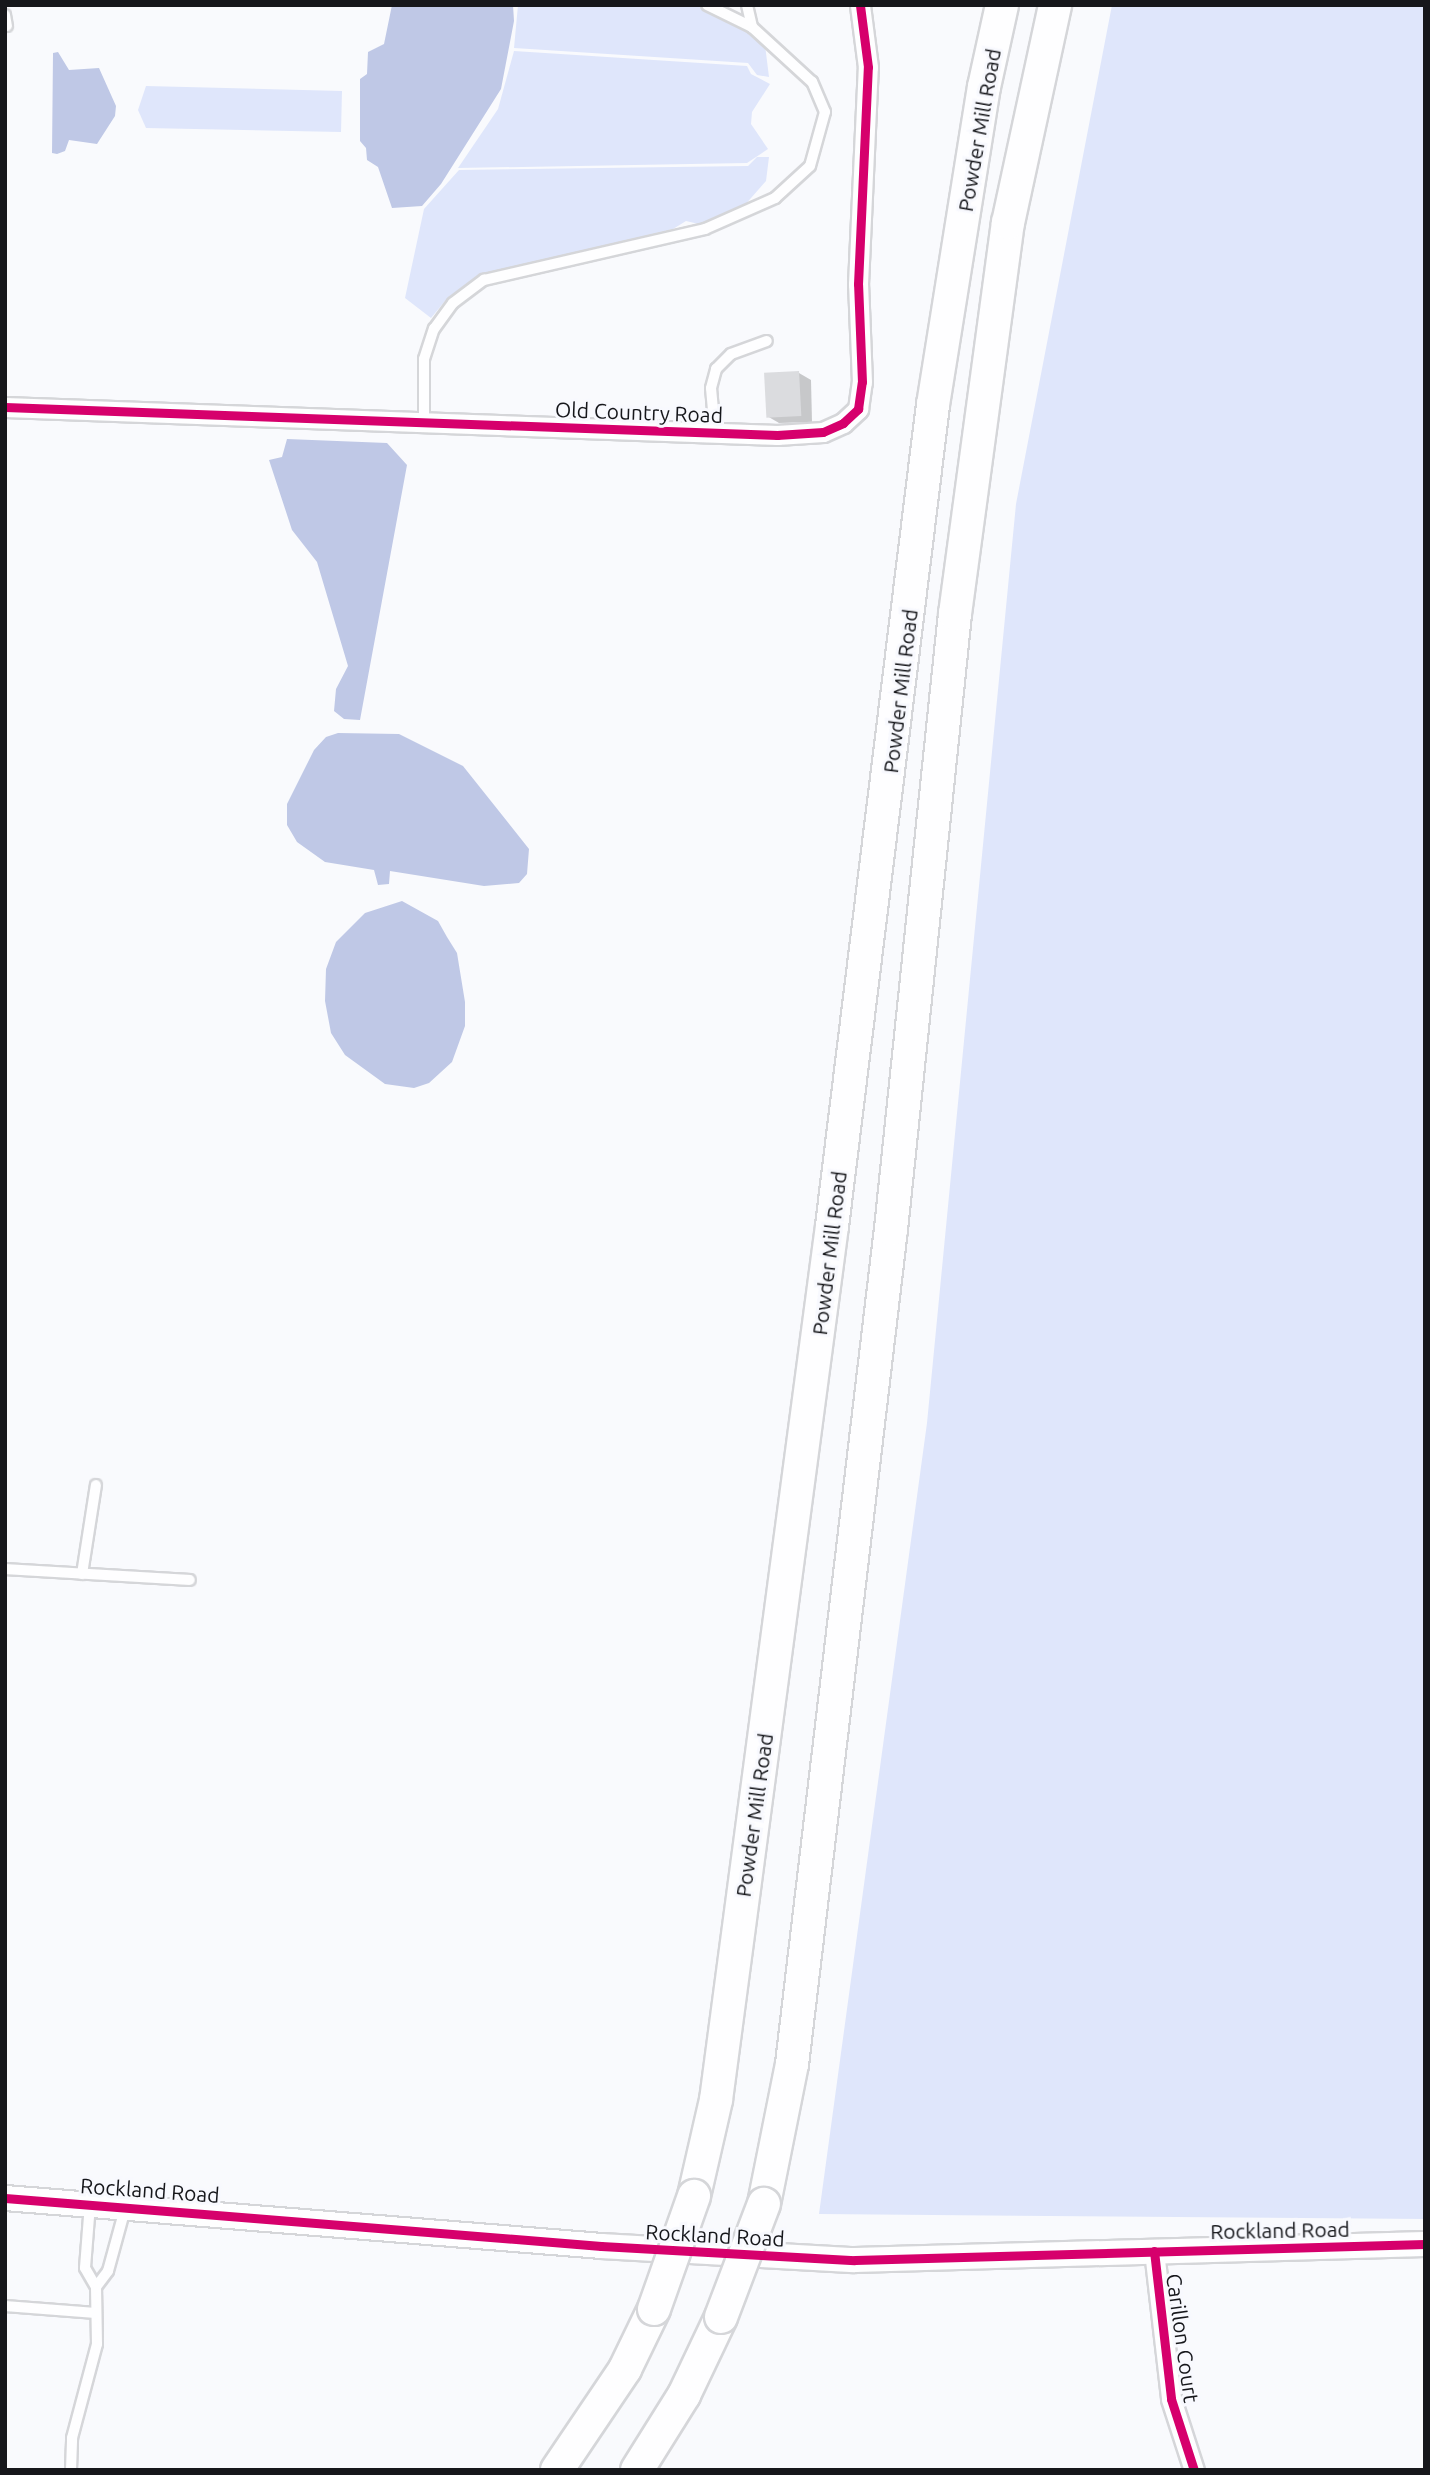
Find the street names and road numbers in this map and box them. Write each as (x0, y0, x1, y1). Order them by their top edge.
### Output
street label: Powder Mill Road (952, 47, 1006, 213)
street label: Old Country Road (555, 396, 723, 428)
street label: Powder Mill Road (877, 608, 923, 774)
street label: Powder Mill Road (806, 1170, 852, 1336)
street label: Powder Mill Road (730, 1732, 778, 1898)
street label: Rockland Road (80, 2173, 220, 2207)
street label: Rockland Road (1210, 2216, 1350, 2244)
street label: Rockland Road (645, 2219, 785, 2251)
street label: Carillon Court (1161, 2272, 1205, 2404)

